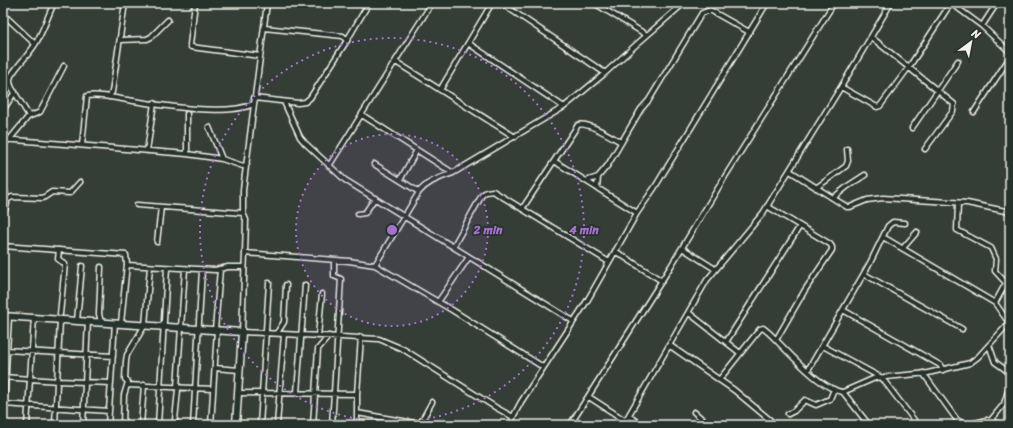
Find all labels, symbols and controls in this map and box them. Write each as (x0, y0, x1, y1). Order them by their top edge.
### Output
north arrow (951, 22, 991, 62)
text: N (967, 23, 985, 44)
text: 2 min (472, 219, 503, 241)
text: 4 min (568, 219, 599, 241)
centre of rings (385, 223, 399, 237)

